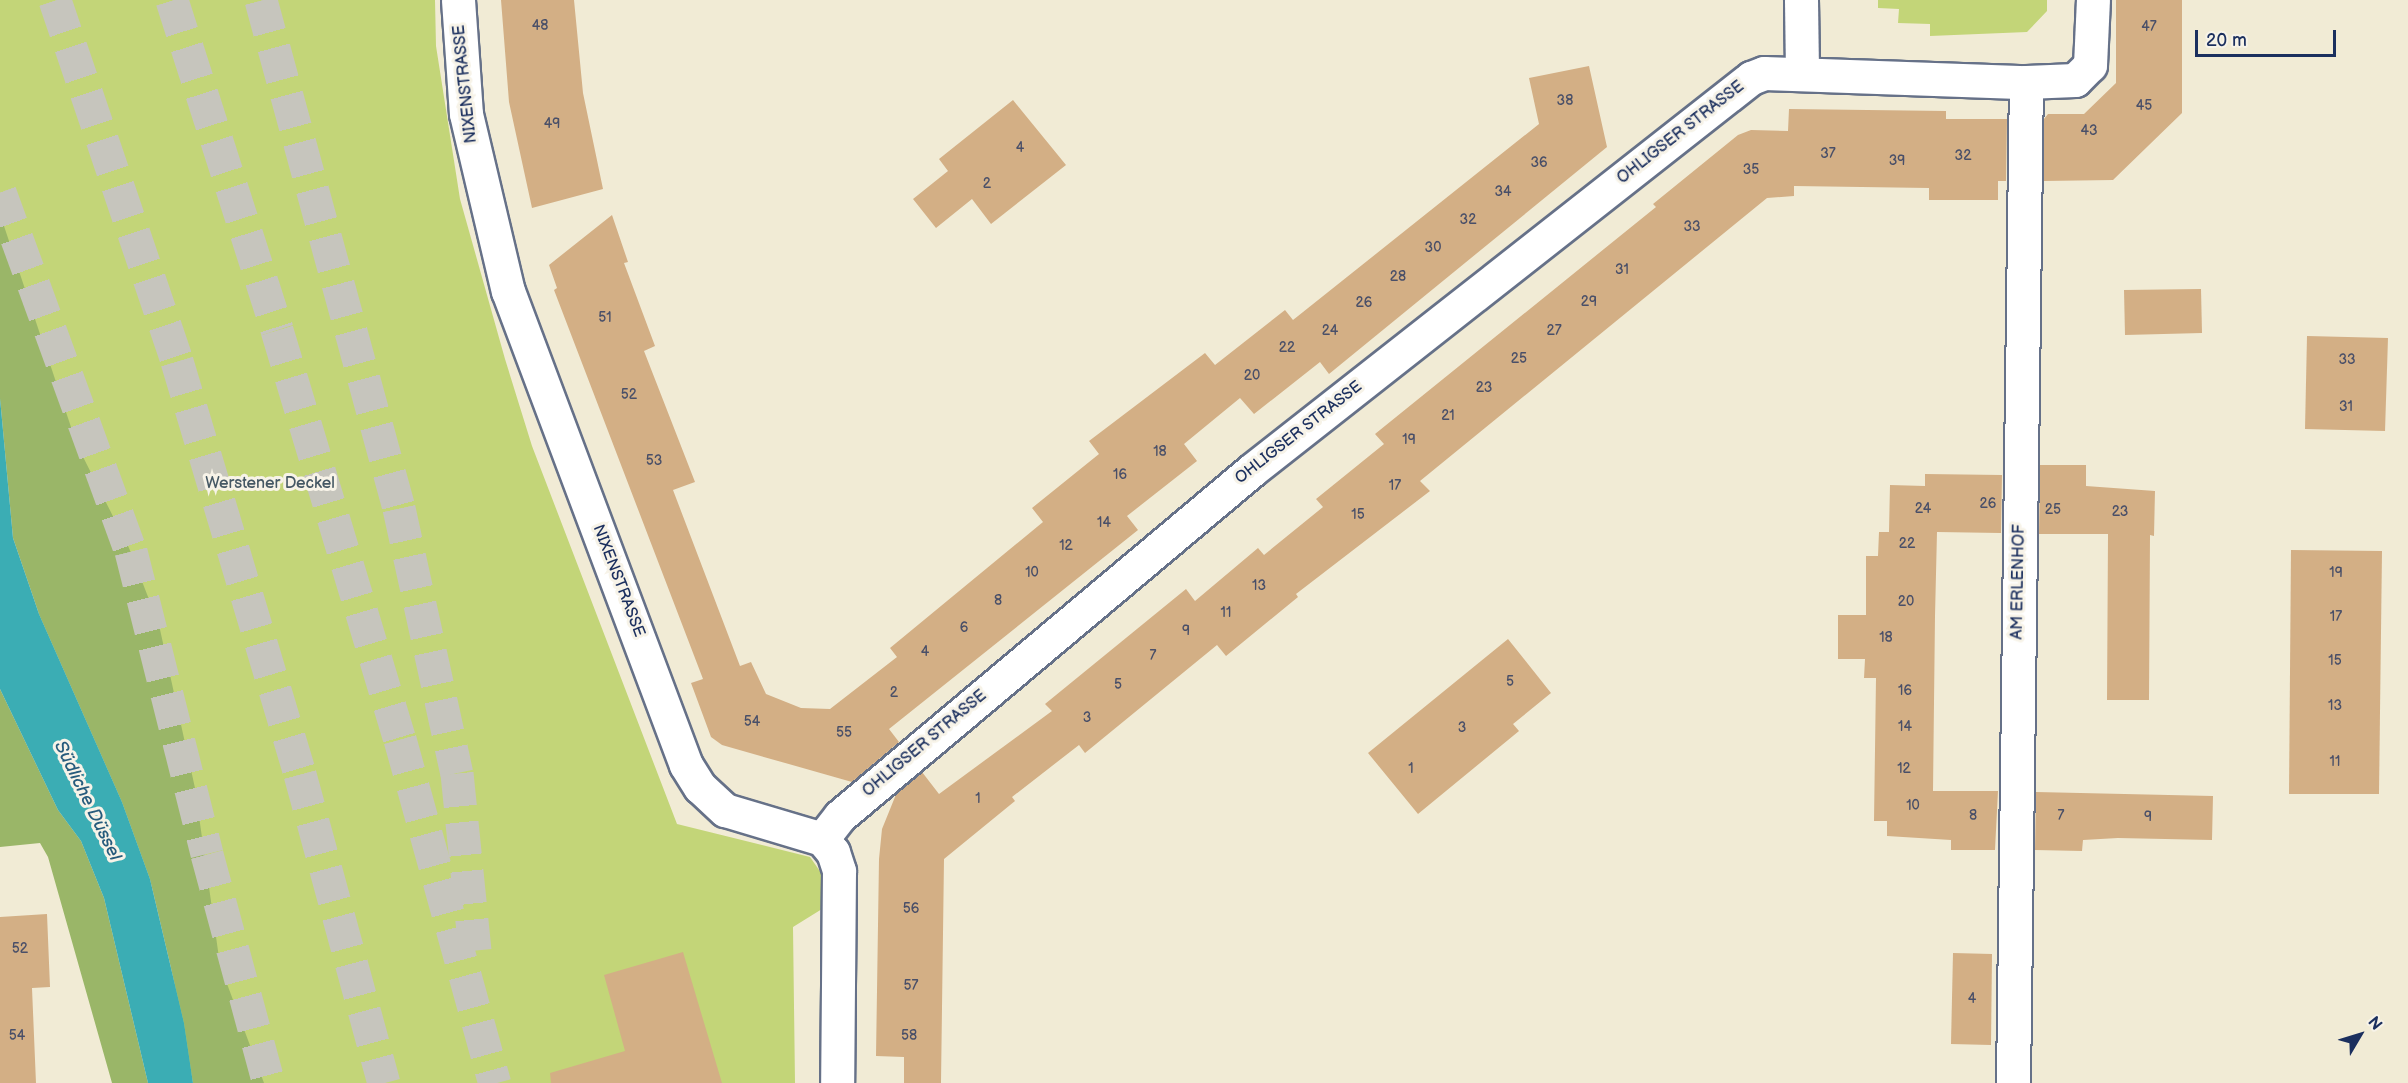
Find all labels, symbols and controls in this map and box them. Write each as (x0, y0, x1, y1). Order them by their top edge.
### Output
house number: 48 (532, 18, 548, 34)
scale bar (2198, 18, 2339, 56)
house number: 47 (2141, 19, 2157, 35)
street label: NIXENSTRASSE (450, 24, 482, 144)
text: 20 m (2206, 30, 2247, 51)
street label: OHLIGSER STRASSE (1614, 77, 1748, 189)
house number: 38 (1557, 93, 1573, 109)
house number: 45 (2136, 98, 2152, 114)
house number: 49 (544, 116, 560, 132)
house number: 43 (2080, 123, 2098, 139)
house number: 4 (1016, 140, 1024, 156)
house number: 37 (1820, 146, 1836, 162)
house number: 32 (1955, 148, 1971, 164)
house number: 39 (1889, 153, 1905, 169)
house number: 36 (1530, 155, 1548, 171)
house number: 35 (1743, 162, 1759, 178)
house number: 2 (983, 176, 991, 192)
house number: 34 (1494, 184, 1512, 200)
house number: 32 (1460, 212, 1476, 228)
house number: 33 (1683, 219, 1701, 235)
house number: 30 (1425, 240, 1441, 256)
house number: 31 (1615, 262, 1629, 278)
house number: 28 (1390, 269, 1406, 285)
house number: 29 (1581, 294, 1597, 310)
house number: 26 (1356, 295, 1372, 311)
house number: 51 (598, 310, 612, 326)
house number: 24 (1322, 323, 1338, 339)
house number: 27 (1546, 323, 1562, 339)
house number: 22 (1279, 340, 1295, 356)
house number: 25 (1511, 351, 1527, 367)
house number: 33 (2338, 352, 2356, 368)
house number: 20 (1244, 368, 1260, 384)
street label: OHLIGSER STRASSE (1232, 377, 1366, 489)
house number: 23 (1476, 380, 1492, 396)
house number: 52 (621, 387, 637, 403)
house number: 31 (2339, 399, 2353, 415)
house number: 21 (1441, 408, 1455, 424)
house number: 19 (1402, 432, 1416, 448)
house number: 18 (1153, 444, 1167, 460)
house number: 53 (646, 453, 662, 469)
house number: 16 (1113, 467, 1127, 483)
park label: Werstener Deckel (205, 474, 335, 494)
house number: 17 (1389, 478, 1401, 494)
house number: 26 (1980, 496, 1996, 512)
house number: 24 (1915, 501, 1931, 517)
house number: 25 (2045, 502, 2061, 518)
house number: 23 (2112, 504, 2128, 520)
house number: 15 (1351, 507, 1365, 523)
house number: 14 (1097, 515, 1111, 531)
street label: NIXENSTRASSE (588, 522, 648, 640)
street label: AM ERLENHOF (2008, 524, 2030, 640)
house number: 22 (1899, 536, 1915, 552)
house number: 12 (1059, 538, 1073, 554)
house number: 10 (1025, 565, 1039, 581)
house number: 19 (2329, 565, 2343, 581)
house number: 13 (1252, 578, 1266, 594)
house number: 8 (994, 593, 1002, 609)
house number: 20 (1898, 594, 1914, 610)
house number: 11 (1221, 605, 1231, 621)
house number: 17 (2330, 609, 2342, 625)
house number: 6 (960, 620, 968, 636)
house number: 9 (1182, 623, 1190, 639)
house number: 18 (1879, 630, 1893, 646)
house number: 4 (921, 644, 929, 660)
house number: 7 (1150, 648, 1156, 664)
house number: 15 (2328, 653, 2342, 669)
house number: 5 (1506, 674, 1514, 690)
house number: 5 (1114, 677, 1122, 693)
house number: 16 (1898, 683, 1912, 699)
house number: 2 (890, 685, 898, 701)
street label: OHLIGSER STRASSE (859, 686, 991, 802)
house number: 13 (2328, 698, 2342, 714)
house number: 3 (1083, 710, 1091, 726)
house number: 54 (744, 714, 760, 730)
house number: 14 (1898, 719, 1912, 735)
house number: 3 (1458, 720, 1466, 736)
house number: 55 (836, 725, 852, 741)
water label: Südliche Düssel (49, 738, 125, 864)
house number: 11 (2330, 754, 2340, 770)
house number: 1 (1408, 761, 1414, 777)
house number: 12 (1897, 761, 1911, 777)
house number: 1 (975, 791, 981, 807)
house number: 10 (1906, 798, 1920, 814)
house number: 8 (1969, 808, 1977, 824)
house number: 7 (2058, 808, 2064, 824)
house number: 9 (2144, 809, 2152, 825)
house number: 56 (903, 901, 919, 917)
house number: 52 (12, 941, 28, 957)
house number: 57 (904, 978, 918, 994)
house number: 4 (1968, 991, 1976, 1007)
north arrow (2330, 1005, 2390, 1065)
text: N (2363, 1013, 2386, 1034)
house number: 54 (9, 1028, 25, 1044)
house number: 58 (901, 1028, 917, 1044)

